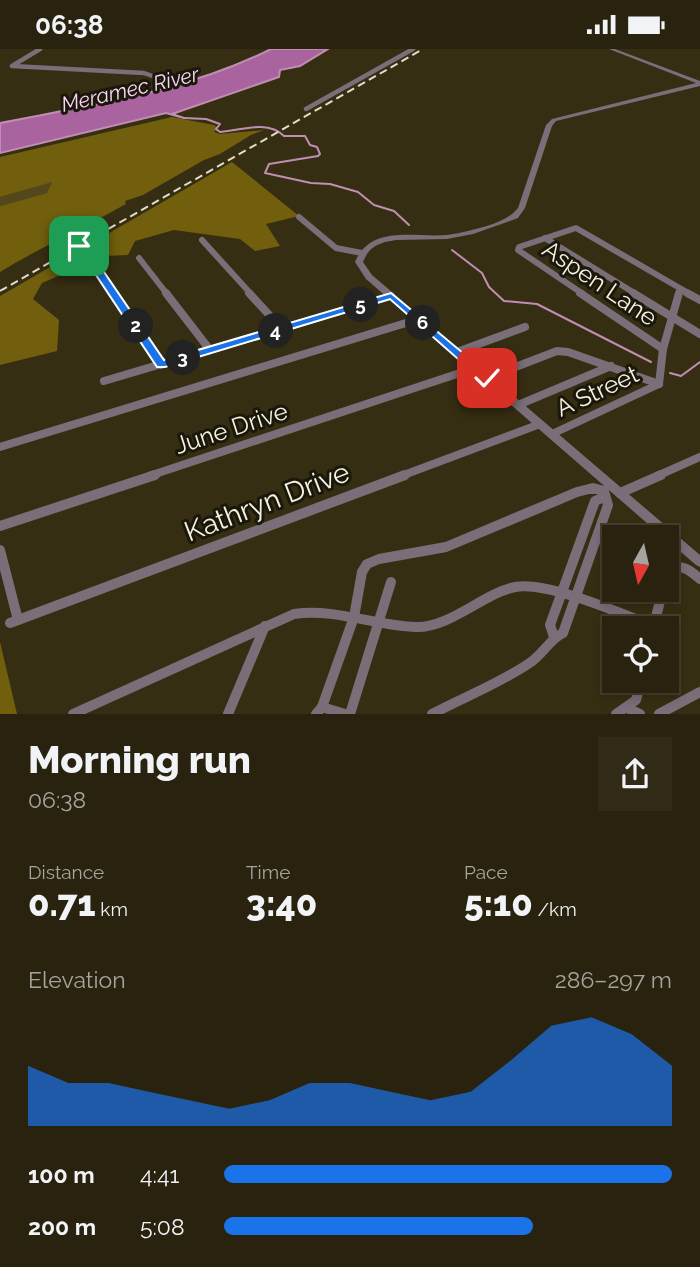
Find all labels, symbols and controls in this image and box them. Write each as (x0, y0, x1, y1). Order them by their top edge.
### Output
text: 06:38 (35, 10, 103, 40)
water label: Meramec River (59, 61, 202, 117)
pin (49, 216, 109, 276)
icon: arrive (60, 227, 98, 265)
street label: Aspen Lane (537, 234, 663, 332)
pin: 5 (344, 287, 378, 323)
text: 5 (355, 293, 366, 315)
pin: 6 (406, 305, 440, 341)
pin: 2 (118, 309, 154, 343)
text: 6 (417, 311, 428, 333)
pin: 4 (258, 313, 294, 349)
text: 2 (130, 314, 141, 336)
text: 4 (270, 319, 281, 341)
pin: 3 (166, 341, 200, 375)
text: 3 (177, 346, 188, 368)
pin (457, 348, 517, 408)
icon: check (468, 359, 506, 397)
street label: A Street (551, 359, 643, 423)
street label: June Drive (171, 396, 291, 460)
street label: Kathryn Drive (180, 455, 354, 549)
north arrow (602, 525, 679, 602)
map controls (602, 525, 679, 693)
button: locate (602, 616, 679, 693)
text: Morning run (28, 737, 251, 782)
button: share (598, 737, 672, 811)
text: 06:38 (28, 786, 86, 813)
text: Distance (28, 861, 104, 883)
text: Time (246, 861, 290, 883)
text: Pace (464, 861, 508, 883)
text: 0.71 (28, 883, 96, 924)
text: 3:40 (246, 883, 317, 924)
text: 5:10 (464, 883, 533, 924)
text: km (96, 898, 128, 920)
text: /km (533, 898, 577, 920)
text: Elevation (28, 966, 126, 993)
text: 286–297 m (555, 966, 672, 993)
text: 100 m (28, 1161, 95, 1188)
text: 4:41 (140, 1161, 179, 1188)
text: 200 m (28, 1213, 96, 1240)
text: 5:08 (140, 1213, 185, 1240)

